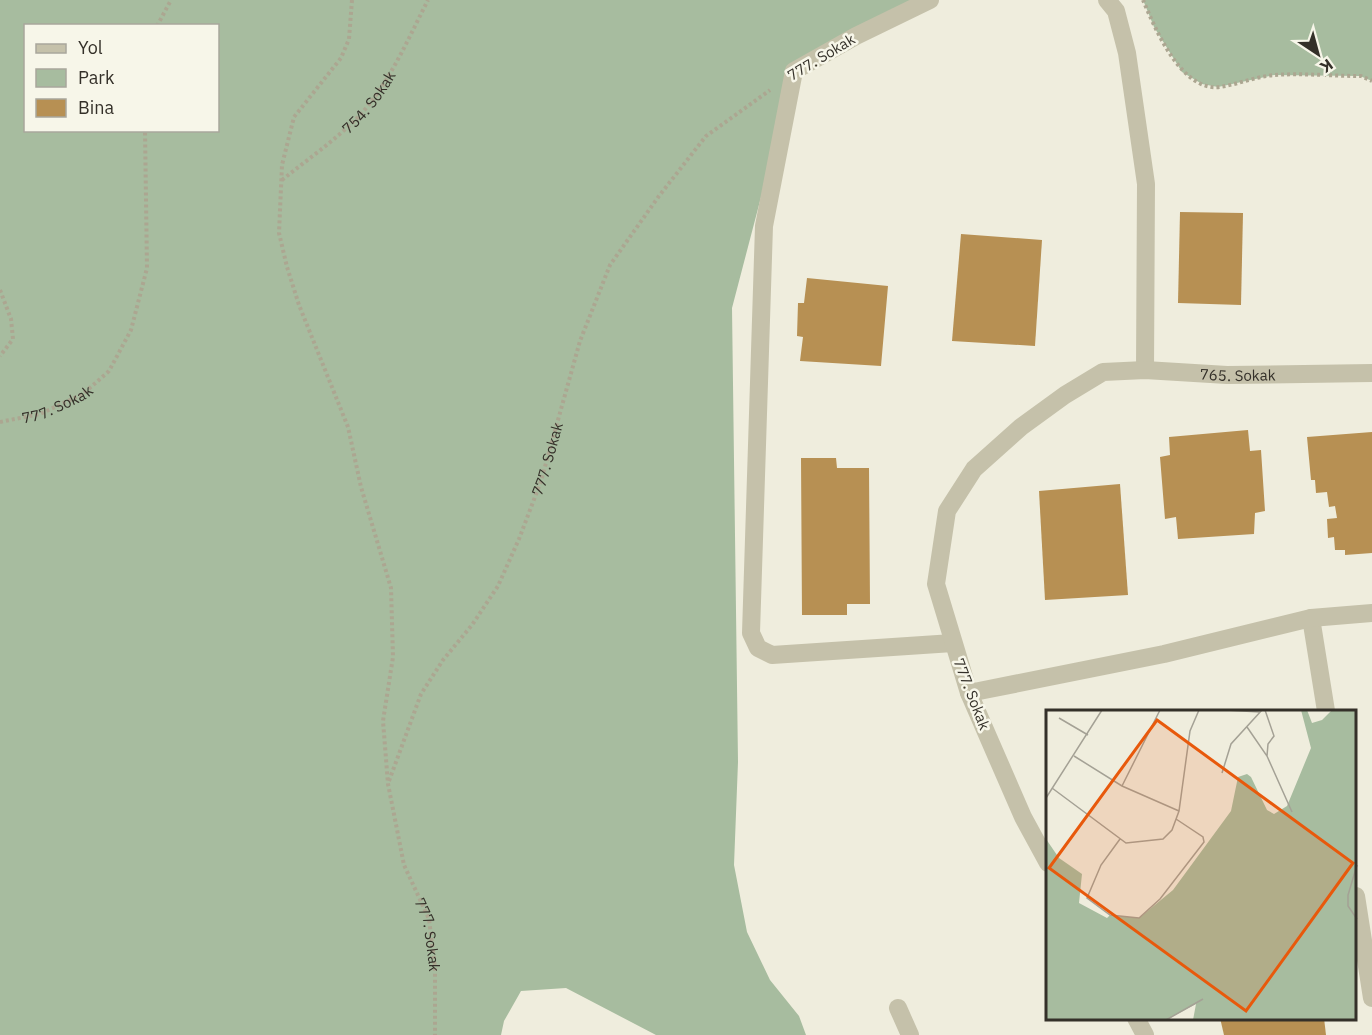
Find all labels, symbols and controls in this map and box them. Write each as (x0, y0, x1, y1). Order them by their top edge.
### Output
legend (24, 24, 219, 132)
north arrow (1288, 24, 1348, 84)
street label: 777. Sokak (784, 29, 858, 85)
text: Yol (78, 36, 103, 59)
text: K (1316, 55, 1337, 77)
text: Park (78, 66, 115, 89)
street label: 754. Sokak (337, 67, 399, 138)
text: Bina (78, 96, 114, 119)
street label: 765. Sokak (1199, 364, 1276, 384)
street label: 777. Sokak (20, 380, 97, 427)
street label: 777. Sokak (527, 420, 566, 498)
street label: 777. Sokak (950, 655, 994, 733)
inset map (1046, 710, 1357, 1020)
street label: 777. Sokak (411, 895, 445, 972)

